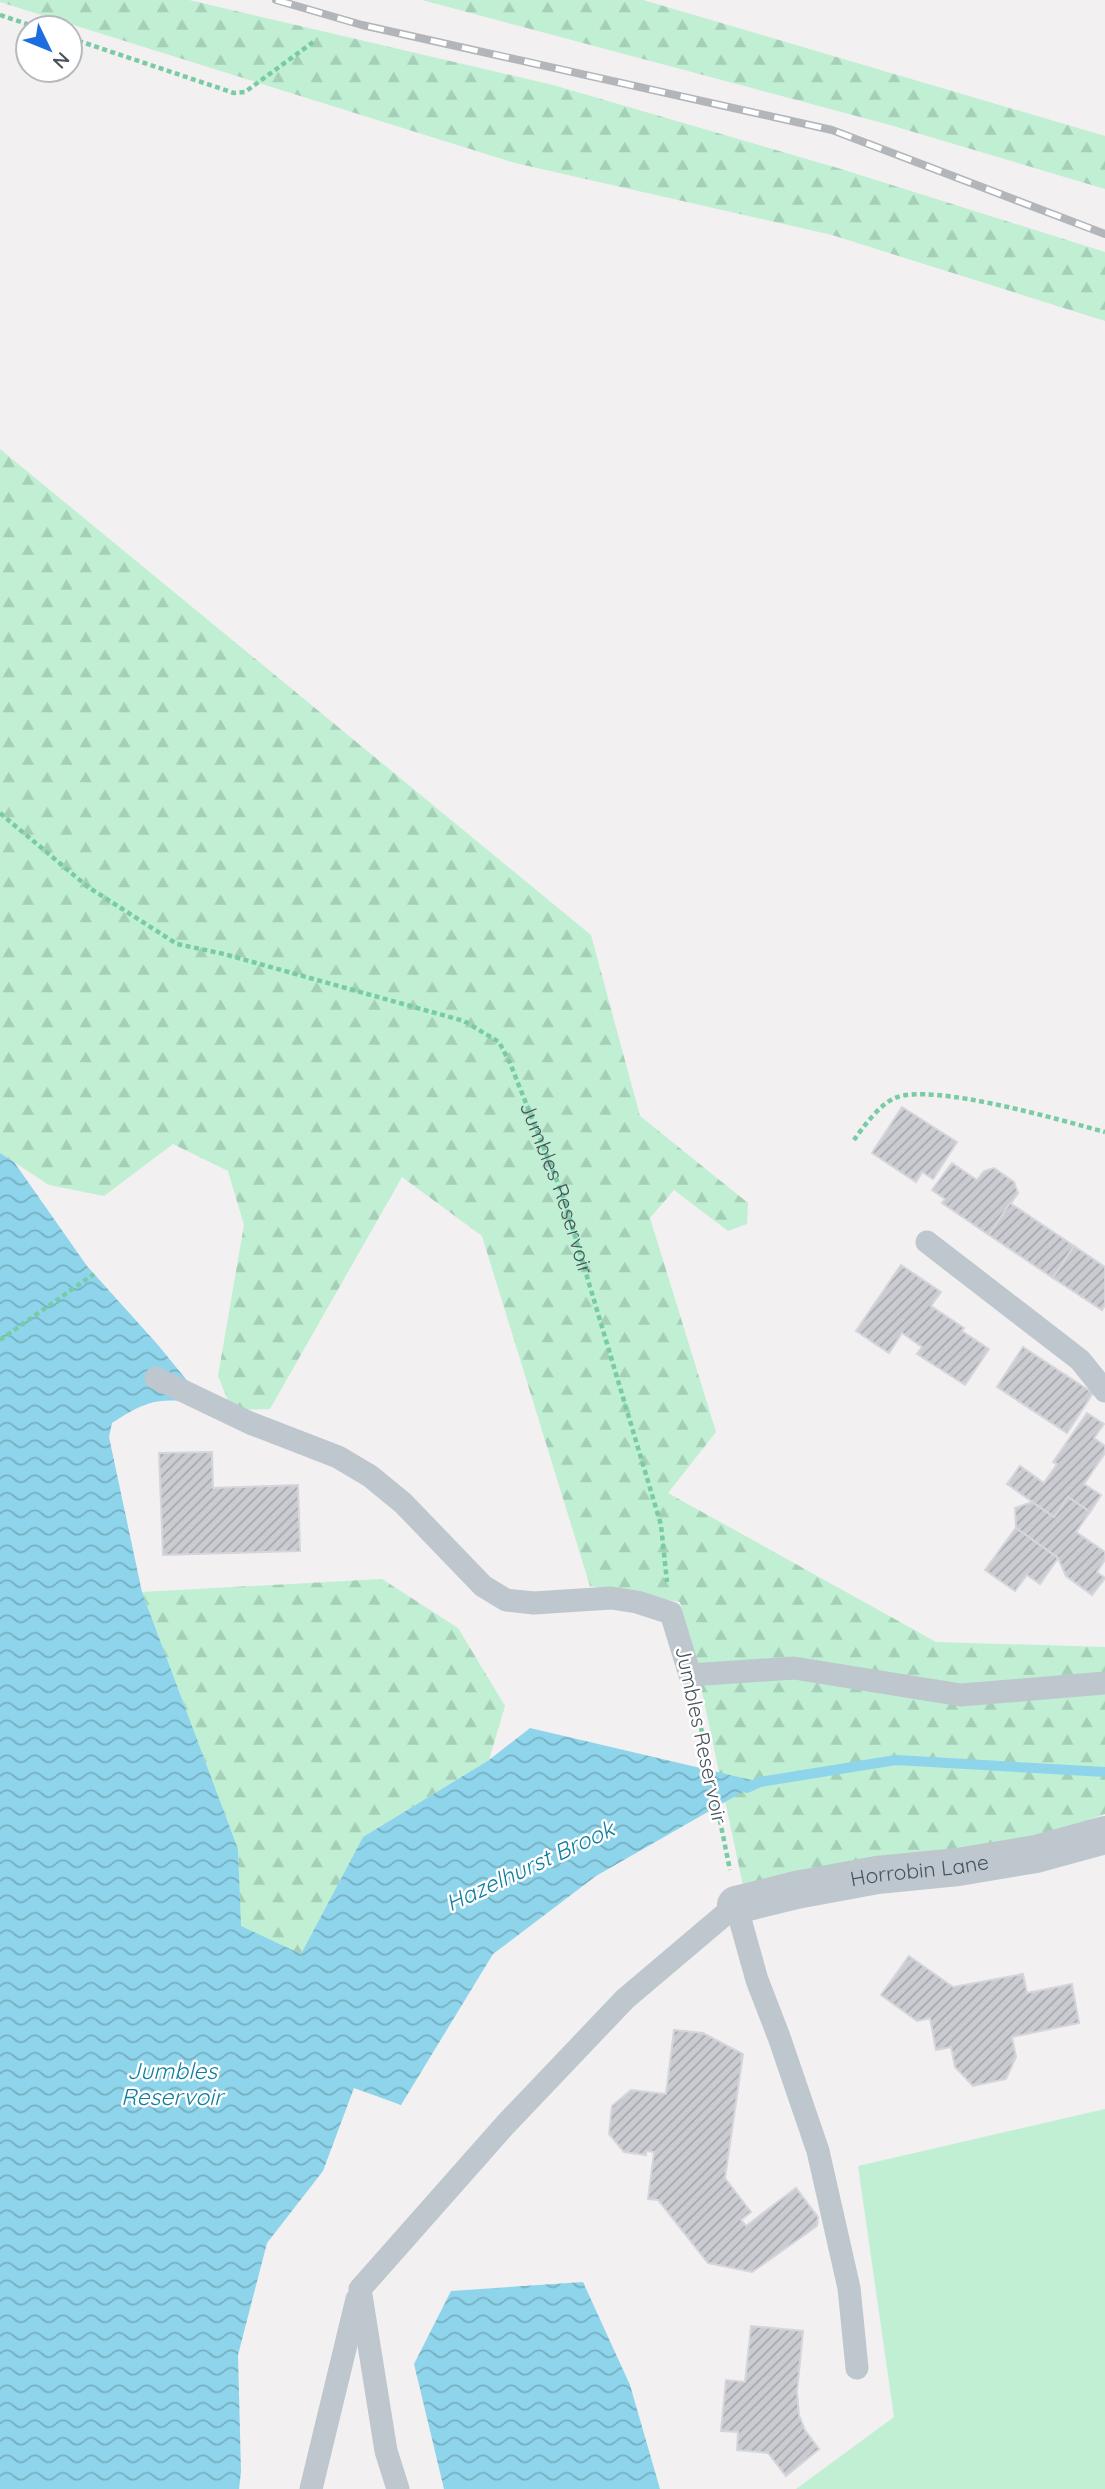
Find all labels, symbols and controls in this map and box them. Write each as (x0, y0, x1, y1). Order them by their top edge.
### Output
north arrow (14, 14, 84, 84)
text: N (48, 47, 75, 74)
street label: Jumbles Reservoir (515, 1098, 600, 1277)
street label: Jumbles Reservoir (670, 1644, 733, 1826)
water label: Hazelhurst Brook (441, 1813, 620, 1917)
street label: Horrobin Lane (848, 1848, 991, 1892)
water label: Jumbles Reservoir (121, 2056, 226, 2111)

